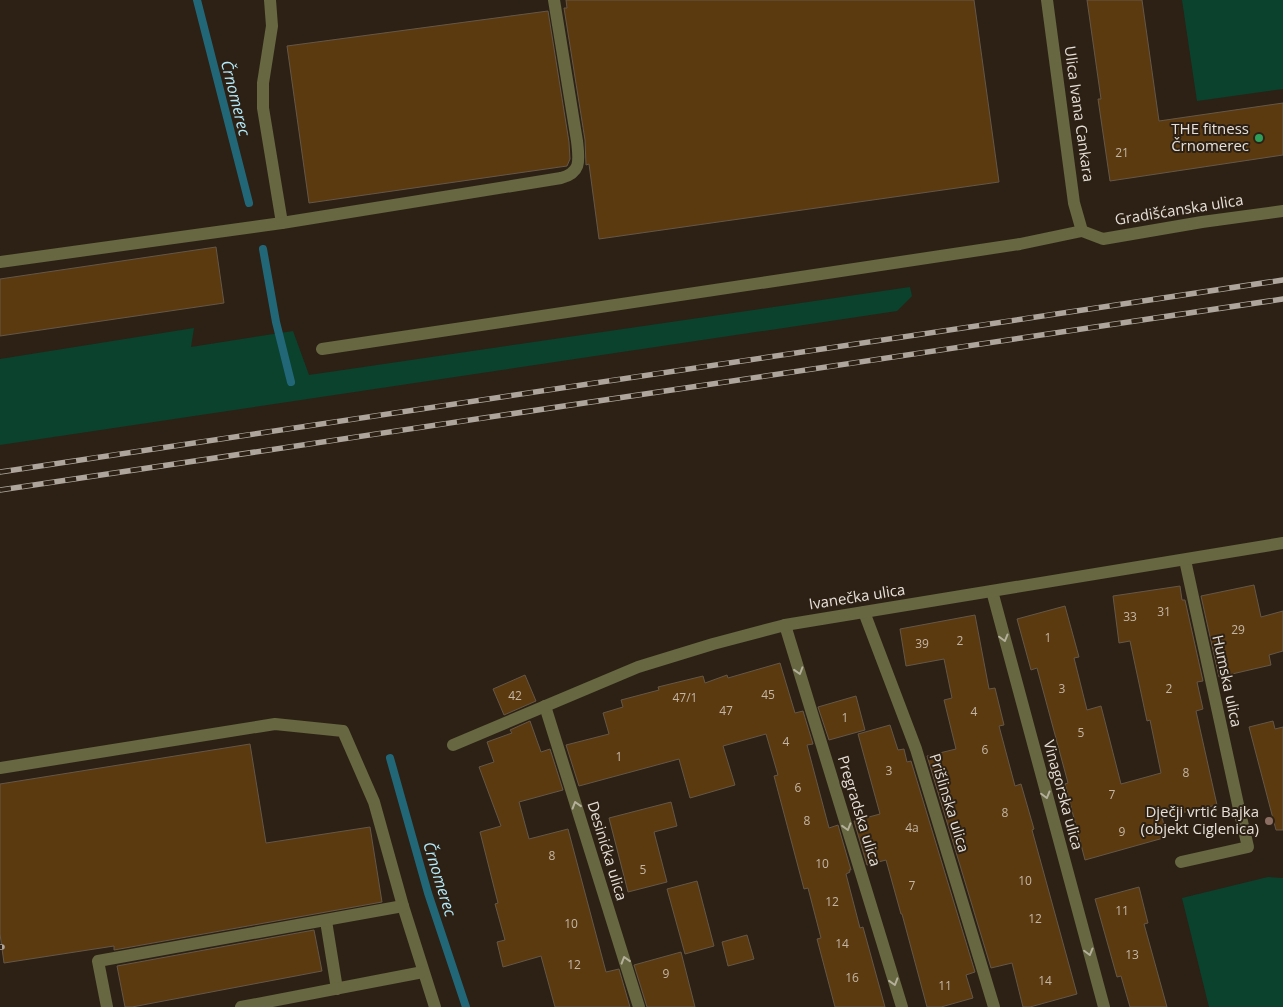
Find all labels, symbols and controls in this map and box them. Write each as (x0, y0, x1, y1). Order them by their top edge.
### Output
street label: Ulica Ivana Cankara (1061, 45, 1099, 183)
water label: Črnomerec (216, 58, 256, 139)
place label: THE fitness Črnomerec (1171, 118, 1249, 155)
marker: THE fitness Črnomerec (1253, 132, 1265, 144)
house number: 21 (1115, 144, 1129, 161)
street label: Gradišćanska ulica (1113, 189, 1244, 229)
street label: Ivanečka ulica (807, 579, 906, 613)
house number: 31 (1157, 603, 1171, 620)
house number: 33 (1123, 608, 1137, 625)
house number: 29 (1231, 621, 1245, 638)
house number: 1 (1045, 629, 1051, 646)
house number: 2 (957, 632, 964, 649)
street label: Humska ulica (1208, 633, 1248, 729)
one-way arrow (998, 634, 1009, 643)
house number: 39 (915, 635, 929, 652)
one-way arrow (794, 667, 804, 675)
house number: 3 (1059, 680, 1066, 697)
house number: 2 (1166, 680, 1173, 697)
house number: 45 (761, 686, 775, 703)
house number: 42 (508, 687, 522, 704)
house number: 47/1 (673, 689, 697, 706)
house number: 47 (719, 702, 733, 719)
house number: 4 (971, 703, 978, 720)
house number: 1 (842, 709, 848, 726)
house number: 5 (1078, 724, 1085, 741)
house number: 4 (783, 733, 790, 750)
street label: Vinagorska ulica (1040, 738, 1088, 852)
house number: 6 (982, 741, 989, 758)
house number: 1 (616, 748, 622, 765)
street label: Prišlinska ulica (925, 751, 974, 855)
street label: Pregradska ulica (834, 753, 886, 869)
house number: 3 (886, 762, 893, 779)
house number: 8 (1183, 764, 1190, 781)
house number: 6 (795, 779, 802, 796)
house number: 7 (1109, 786, 1116, 803)
one-way arrow (1041, 791, 1051, 799)
street label: Desinićka ulica (583, 799, 633, 903)
place label: Dječji vrtić Bajka (objekt Ciglenica) (1141, 801, 1259, 838)
one-way arrow (572, 802, 582, 810)
house number: 8 (1002, 804, 1009, 821)
house number: 8 (804, 812, 811, 829)
marker: Dječji vrtić Bajka (objekt Ciglenica) (1263, 815, 1275, 827)
house number: 4a (905, 819, 919, 836)
one-way arrow (841, 822, 851, 830)
house number: 9 (1119, 823, 1126, 840)
water label: Črnomerec (418, 839, 462, 920)
house number: 8 (549, 847, 556, 864)
house number: 10 (815, 855, 829, 872)
house number: 5 (640, 861, 647, 878)
house number: 10 (1018, 872, 1032, 889)
house number: 7 (909, 877, 916, 894)
house number: 12 (825, 893, 839, 910)
house number: 11 (1115, 902, 1129, 919)
house number: 12 (1028, 910, 1042, 927)
house number: 10 (564, 915, 578, 932)
house number: 14 (835, 935, 849, 952)
house number: 13 (1125, 946, 1139, 963)
one-way arrow (1083, 948, 1094, 956)
house number: 12 (567, 956, 581, 973)
one-way arrow (620, 957, 630, 965)
house number: 9 (663, 965, 670, 982)
house number: 16 (845, 969, 859, 986)
house number: 14 (1038, 972, 1052, 989)
house number: 11 (938, 977, 952, 994)
one-way arrow (889, 978, 899, 986)

